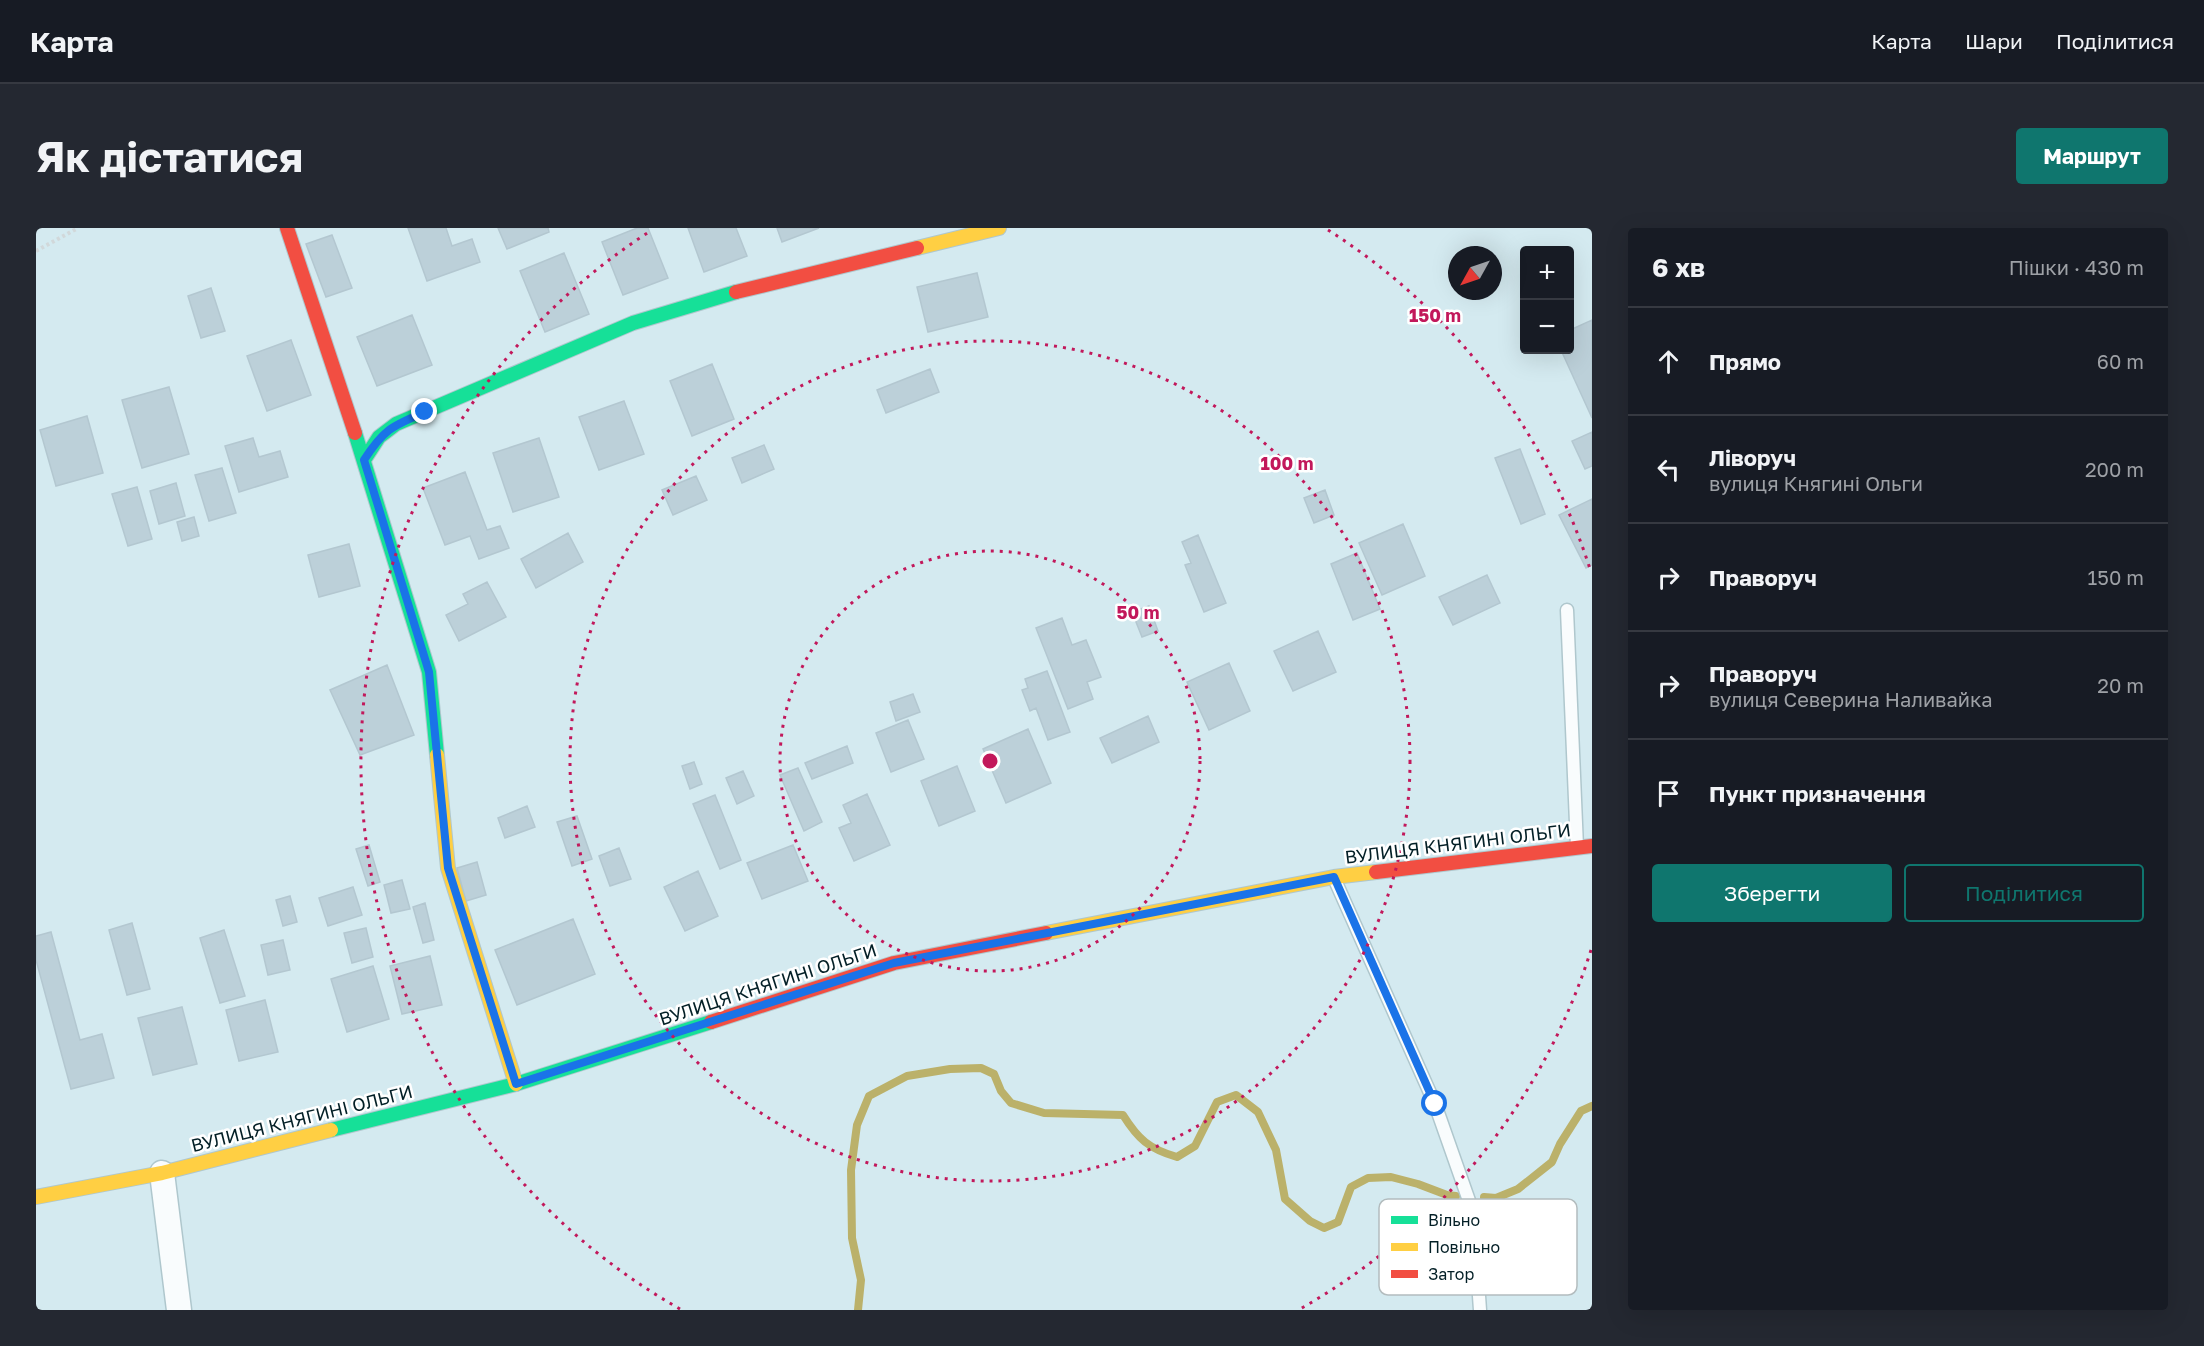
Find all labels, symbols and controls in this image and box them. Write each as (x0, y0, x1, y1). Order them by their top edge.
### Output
text: Карта (30, 25, 114, 58)
text: Карта (1871, 28, 1932, 54)
text: Шари (1965, 28, 2023, 54)
text: Поділитися (2056, 28, 2174, 54)
button: Маршрут (2016, 128, 2168, 184)
text: Як дістатися (36, 131, 303, 181)
north arrow (1448, 246, 1502, 300)
map controls (1520, 246, 1574, 354)
button: + (1520, 246, 1574, 300)
text: 6 хв (1652, 252, 1705, 283)
text: Пішки · 430 m (2009, 255, 2144, 279)
button: − (1520, 300, 1574, 354)
text: 150 m (1409, 304, 1461, 326)
icon: ahead (1652, 345, 1685, 378)
text: Прямо (1709, 348, 1781, 375)
text: 60 m (2097, 349, 2144, 373)
route end (411, 398, 437, 424)
text: Ліворуч (1709, 444, 1796, 471)
text: 100 m (1261, 452, 1313, 474)
icon: left (1652, 453, 1685, 486)
text: 200 m (2085, 457, 2144, 481)
text: вулиця Княгині Ольги (1709, 471, 1923, 495)
icon: right (1652, 561, 1685, 594)
text: Праворуч (1709, 564, 1817, 591)
text: 150 m (2088, 565, 2144, 589)
text: 50 m (1117, 601, 1159, 623)
text: Праворуч (1709, 660, 1817, 687)
icon: right (1652, 669, 1685, 702)
text: 20 m (2097, 673, 2144, 697)
text: вулиця Северина Наливайка (1709, 687, 1993, 711)
centre of rings (980, 751, 1000, 771)
icon: arrive (1652, 777, 1685, 810)
text: Пункт призначення (1709, 780, 1926, 807)
street label: ВУЛИЦЯ КНЯГИНІ ОЛЬГИ (1344, 818, 1572, 868)
button: Зберегти (1652, 864, 1892, 922)
button: Поділитися (1904, 864, 2144, 922)
street label: ВУЛИЦЯ КНЯГИНІ ОЛЬГИ (656, 938, 879, 1030)
street label: ВУЛИЦЯ КНЯГИНІ ОЛЬГИ (189, 1080, 415, 1156)
route start (1421, 1090, 1447, 1116)
legend (1379, 1199, 1577, 1295)
text: Вільно (1428, 1210, 1480, 1230)
text: Повільно (1428, 1237, 1500, 1257)
text: Затор (1428, 1264, 1474, 1284)

